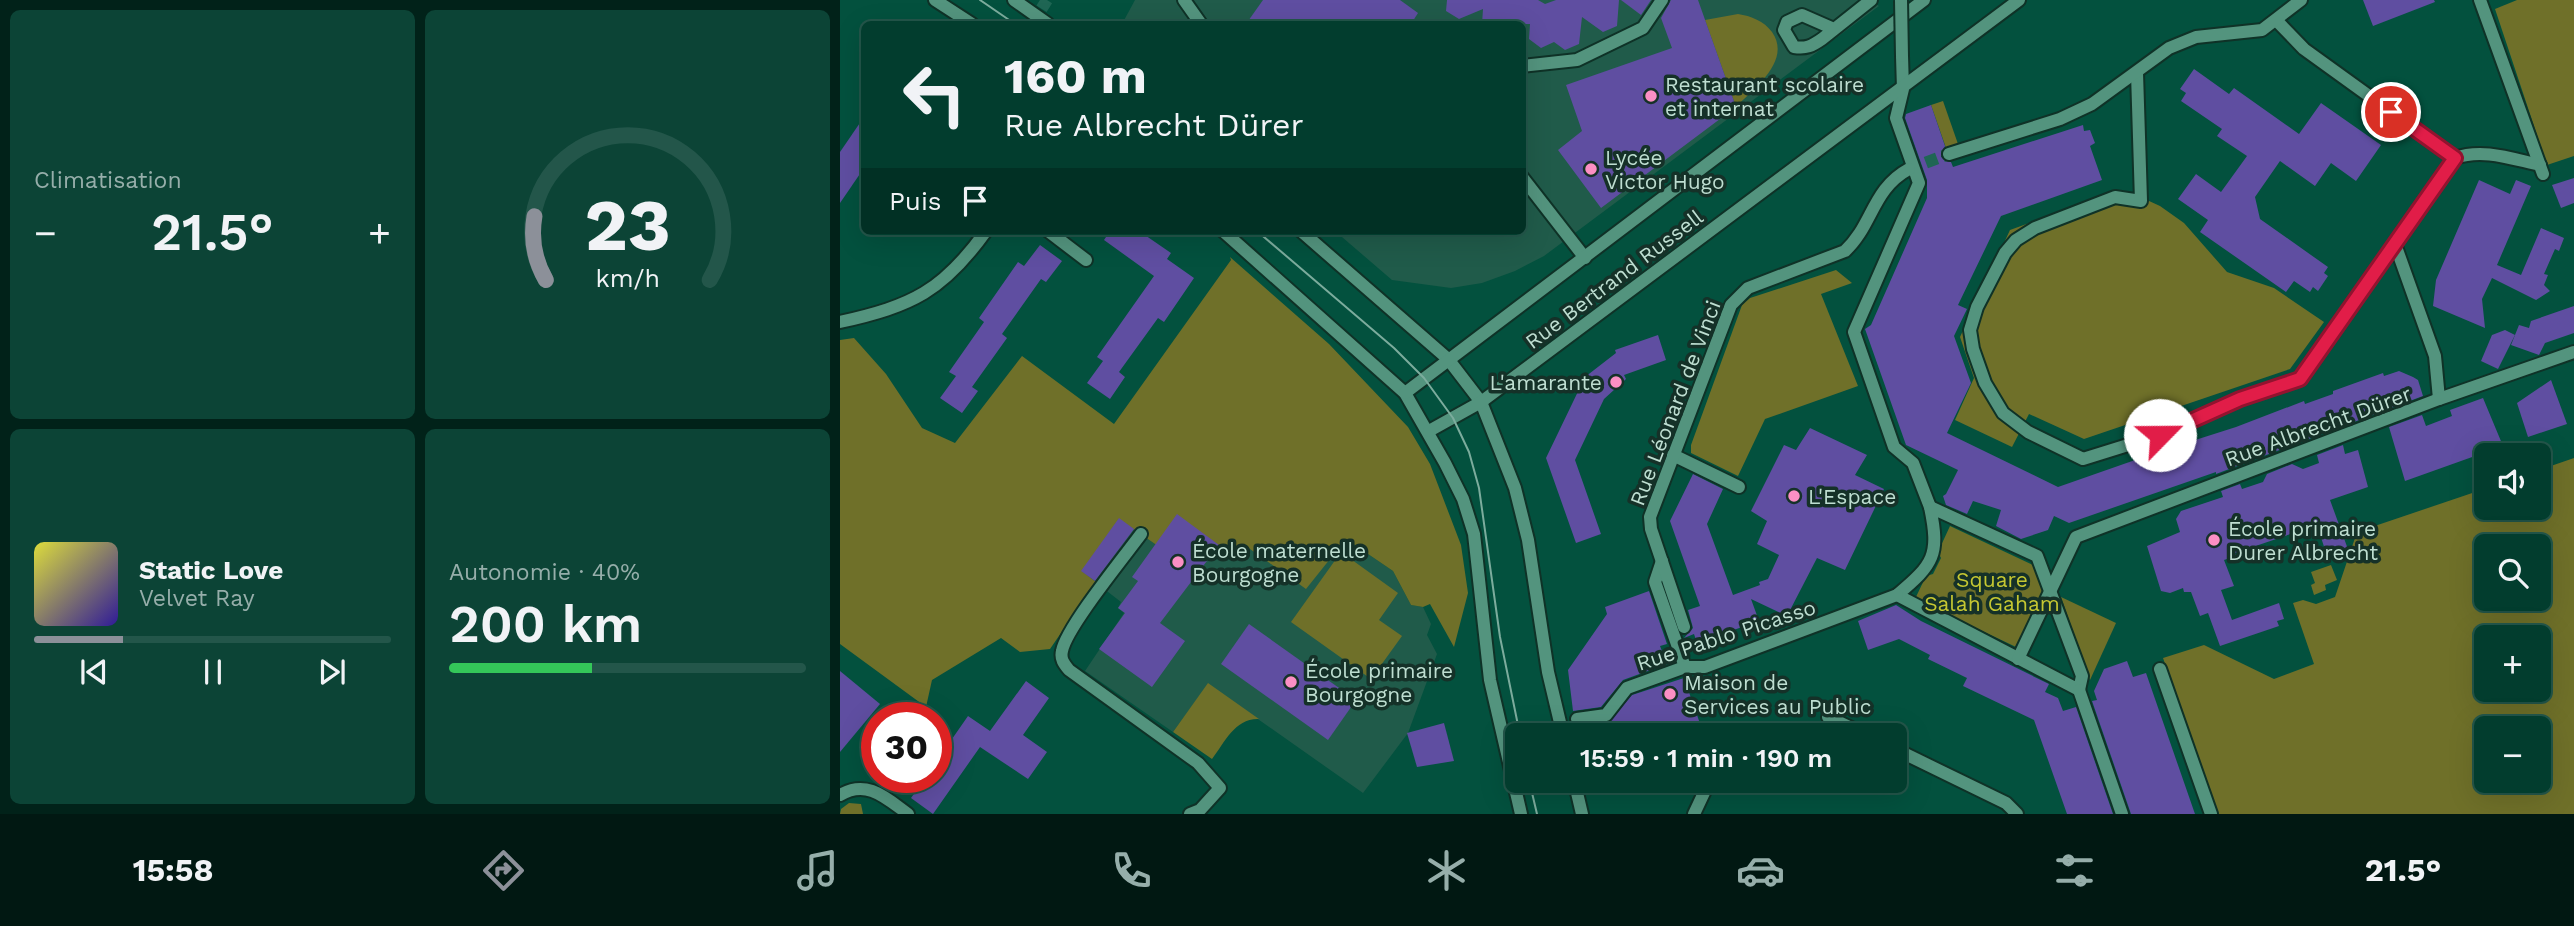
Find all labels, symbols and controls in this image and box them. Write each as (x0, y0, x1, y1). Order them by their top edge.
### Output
text: 160 m (1004, 47, 1147, 105)
icon: left (889, 49, 980, 140)
place label: Restaurant scolaire et internat (1665, 72, 1864, 121)
pin (2361, 82, 2421, 142)
marker: Restaurant scolaire et internat (1643, 88, 1659, 104)
icon: arrive (2372, 93, 2410, 131)
text: Rue Albrecht Dürer (1004, 106, 1303, 144)
place label: Lycée Victor Hugo (1605, 145, 1725, 194)
marker: Lycée Victor Hugo (1583, 161, 1599, 177)
text: Climatisation (34, 167, 182, 194)
icon: arrive (956, 182, 994, 220)
text: 23 (584, 183, 671, 269)
text: Puis (889, 186, 942, 216)
text: 21.5° (151, 202, 274, 263)
street label: Rue Bertrand Russell (1520, 204, 1708, 354)
text: − (34, 211, 57, 255)
text: + (368, 211, 391, 255)
text: km/h (595, 264, 660, 293)
street label: Rue Léonard de Vinci (1624, 297, 1726, 509)
place label: L'amarante (1490, 370, 1602, 395)
marker: L'amarante (1608, 374, 1624, 390)
street label: Rue Albrecht Dürer (2221, 381, 2415, 471)
position arrow (2123, 398, 2197, 472)
map controls (2474, 443, 2551, 793)
button: sound (2474, 443, 2551, 520)
place label: L'Espace (1808, 484, 1896, 509)
marker: L'Espace (1786, 488, 1802, 504)
place label: École primaire Durer Albrecht (2228, 516, 2378, 565)
marker: École primaire Durer Albrecht (2206, 532, 2222, 548)
button: search (2474, 534, 2551, 611)
place label: École maternelle Bourgogne (1192, 538, 1366, 587)
marker: École maternelle Bourgogne (1170, 554, 1186, 570)
text: Static Love (139, 555, 283, 585)
text: Autonomie · 40% (449, 559, 640, 586)
park label: Square Salah Gaham (1924, 567, 2060, 616)
text: Velvet Ray (139, 585, 255, 612)
text: 200 km (449, 594, 642, 655)
street label: Rue Pablo Picasso (1633, 594, 1819, 676)
button: + (2474, 625, 2551, 702)
icon: previous (75, 653, 113, 691)
icon: pause (194, 653, 232, 691)
icon: next (313, 653, 351, 691)
place label: École primaire Bourgogne (1305, 658, 1453, 707)
place label: Maison de Services au Public (1684, 670, 1871, 719)
marker: École primaire Bourgogne (1283, 674, 1299, 690)
marker: Maison de Services au Public (1662, 686, 1678, 702)
speed limit sign: 30 (861, 702, 952, 793)
button: − (2474, 716, 2551, 793)
text: 15:59 · 1 min · 190 m (1580, 743, 1832, 773)
icon: directions (479, 846, 528, 895)
icon: music (793, 846, 842, 895)
icon: phone (1107, 846, 1156, 895)
icon: climate (1422, 846, 1471, 895)
icon: car (1736, 846, 1785, 895)
icon: filters (2050, 846, 2099, 895)
text: 15:58 (133, 851, 214, 889)
text: 21.5° (2365, 851, 2441, 889)

